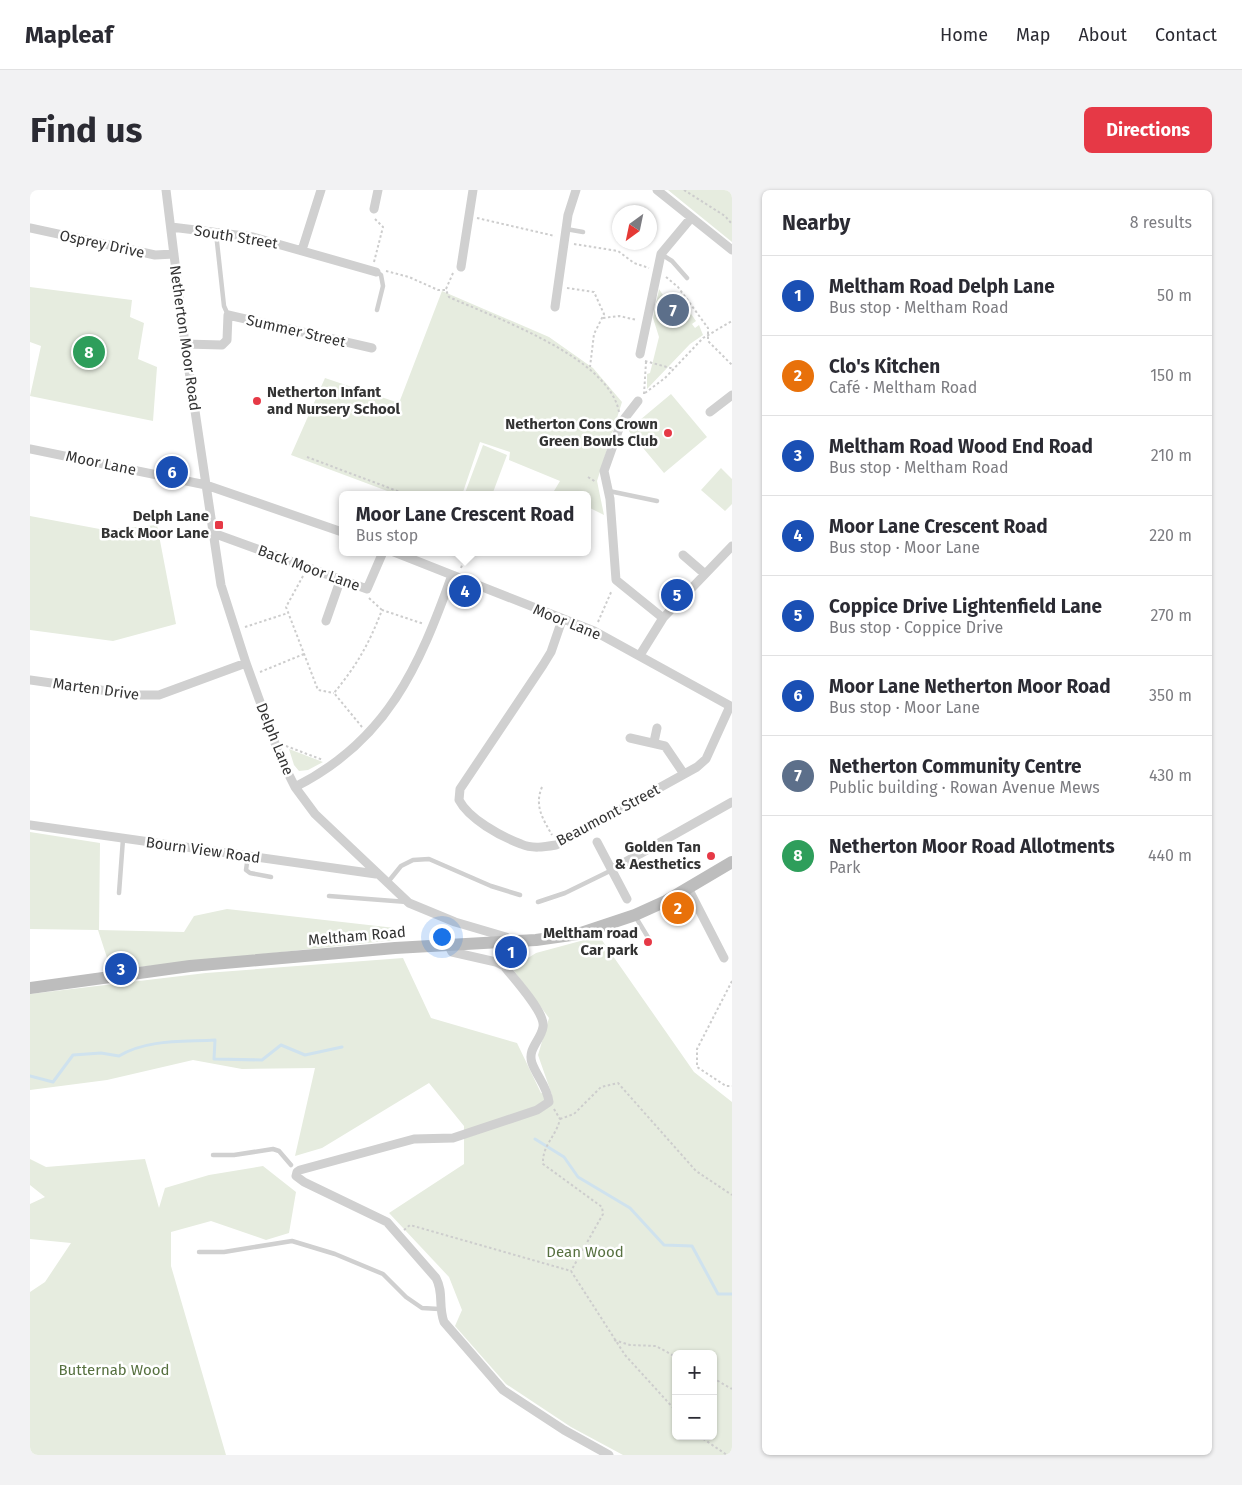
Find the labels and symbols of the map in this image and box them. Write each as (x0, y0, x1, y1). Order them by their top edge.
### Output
north arrow (612, 205, 657, 250)
street label: South Street (193, 221, 280, 253)
street label: Osprey Drive (58, 226, 146, 262)
street label: Netherton Moor Road (166, 264, 204, 412)
pin: 7 (657, 291, 689, 329)
street label: Summer Street (245, 311, 348, 351)
pin: 8 (73, 333, 105, 371)
place label: Netherton Infant and Nursery School (267, 383, 401, 418)
marker: Netherton Infant and Nursery School (251, 395, 263, 407)
place label: Netherton Cons Crown Green Bowls Club (505, 415, 658, 450)
marker: Netherton Cons Crown Green Bowls Club (662, 427, 674, 439)
street label: Moor Lane (64, 447, 138, 479)
pin: 6 (156, 453, 188, 491)
place label: Delph Lane Back Moor Lane (101, 507, 209, 542)
marker: Delph Lane Back Moor Lane (213, 519, 225, 531)
street label: Back Moor Lane (255, 541, 363, 595)
pin: 4 (449, 572, 481, 610)
pin: 5 (661, 576, 693, 614)
street label: Moor Lane (531, 600, 603, 644)
street label: Marten Drive (52, 674, 140, 704)
street label: Delph Lane (252, 700, 298, 778)
street label: Beaumont Street (553, 780, 663, 850)
street label: Bourn View Road (145, 833, 261, 867)
place label: Golden Tan & Aesthetics (614, 838, 701, 873)
marker: Golden Tan & Aesthetics (705, 850, 717, 862)
pin: 2 (662, 889, 694, 927)
street label: Meltham Road (307, 923, 407, 949)
your location (429, 924, 455, 950)
place label: Meltham road Car park (543, 924, 639, 959)
pin: 1 (495, 933, 527, 971)
marker: Meltham road Car park (642, 936, 654, 948)
pin: 3 (105, 950, 137, 988)
park label: Dean Wood (546, 1243, 624, 1261)
park label: Butternab Wood (59, 1361, 170, 1379)

